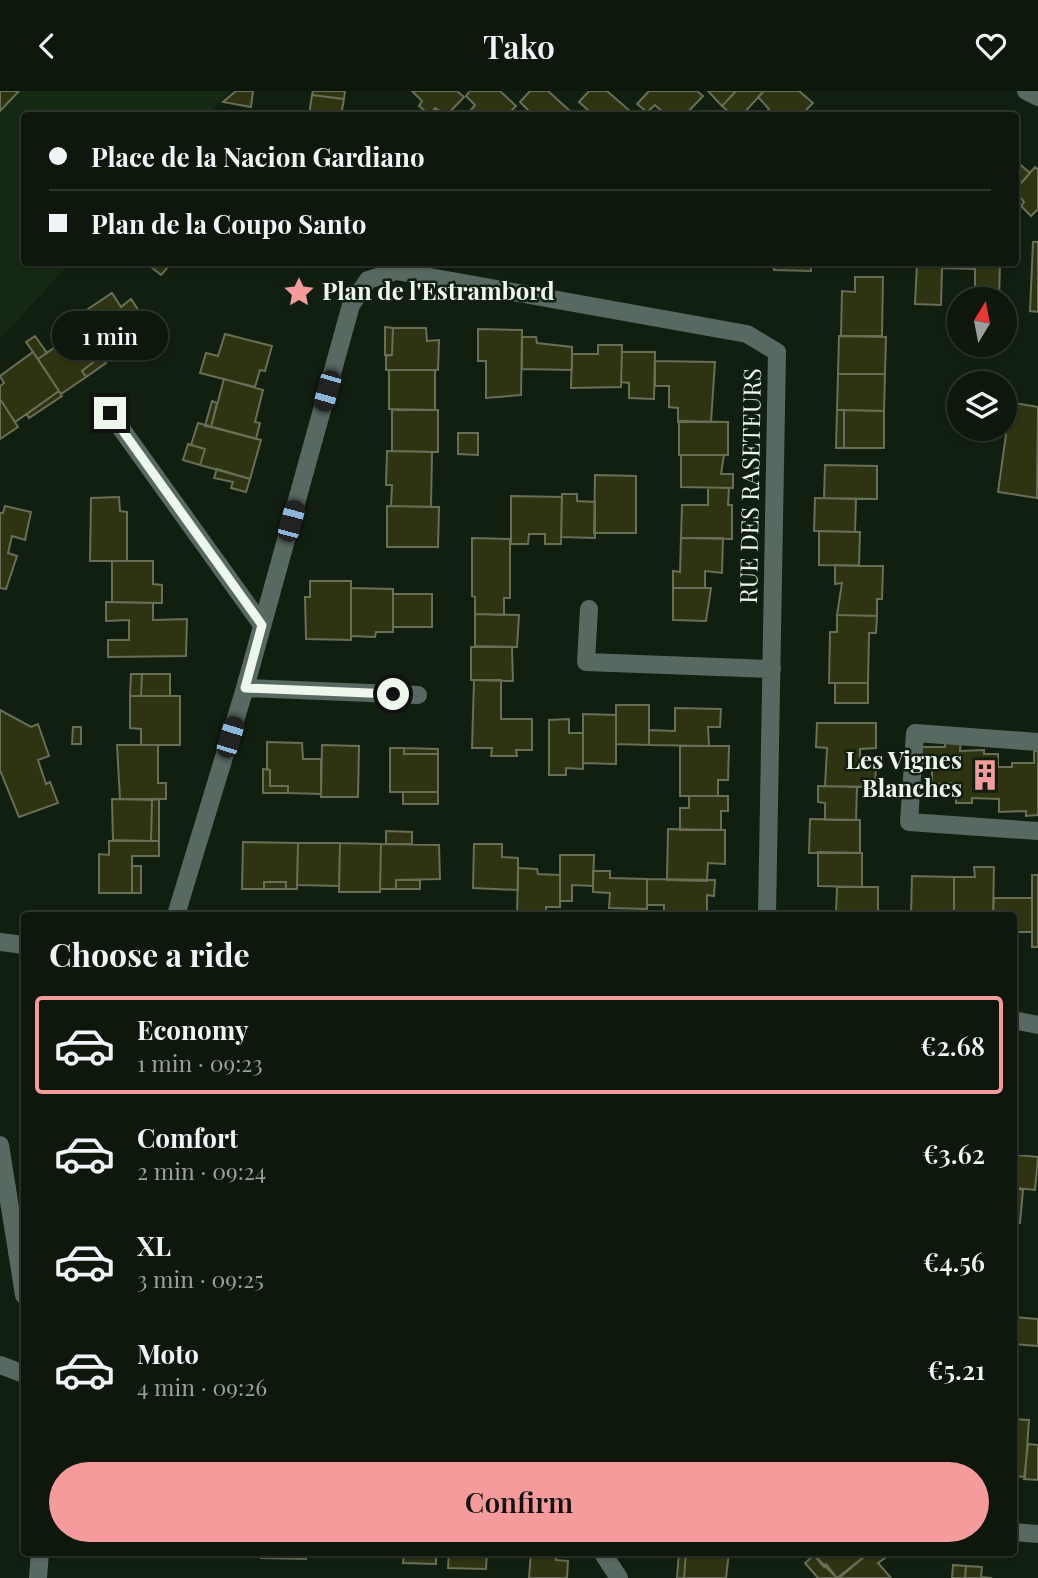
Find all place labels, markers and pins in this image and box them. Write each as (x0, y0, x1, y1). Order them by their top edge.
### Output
place label: Plan de l'Estrambord (322, 274, 555, 306)
place icon: Plan de l'Estrambord (282, 275, 316, 309)
place label: Les Vignes Blanches (845, 743, 962, 803)
building icon: Les Vignes Blanches (968, 758, 1002, 792)

